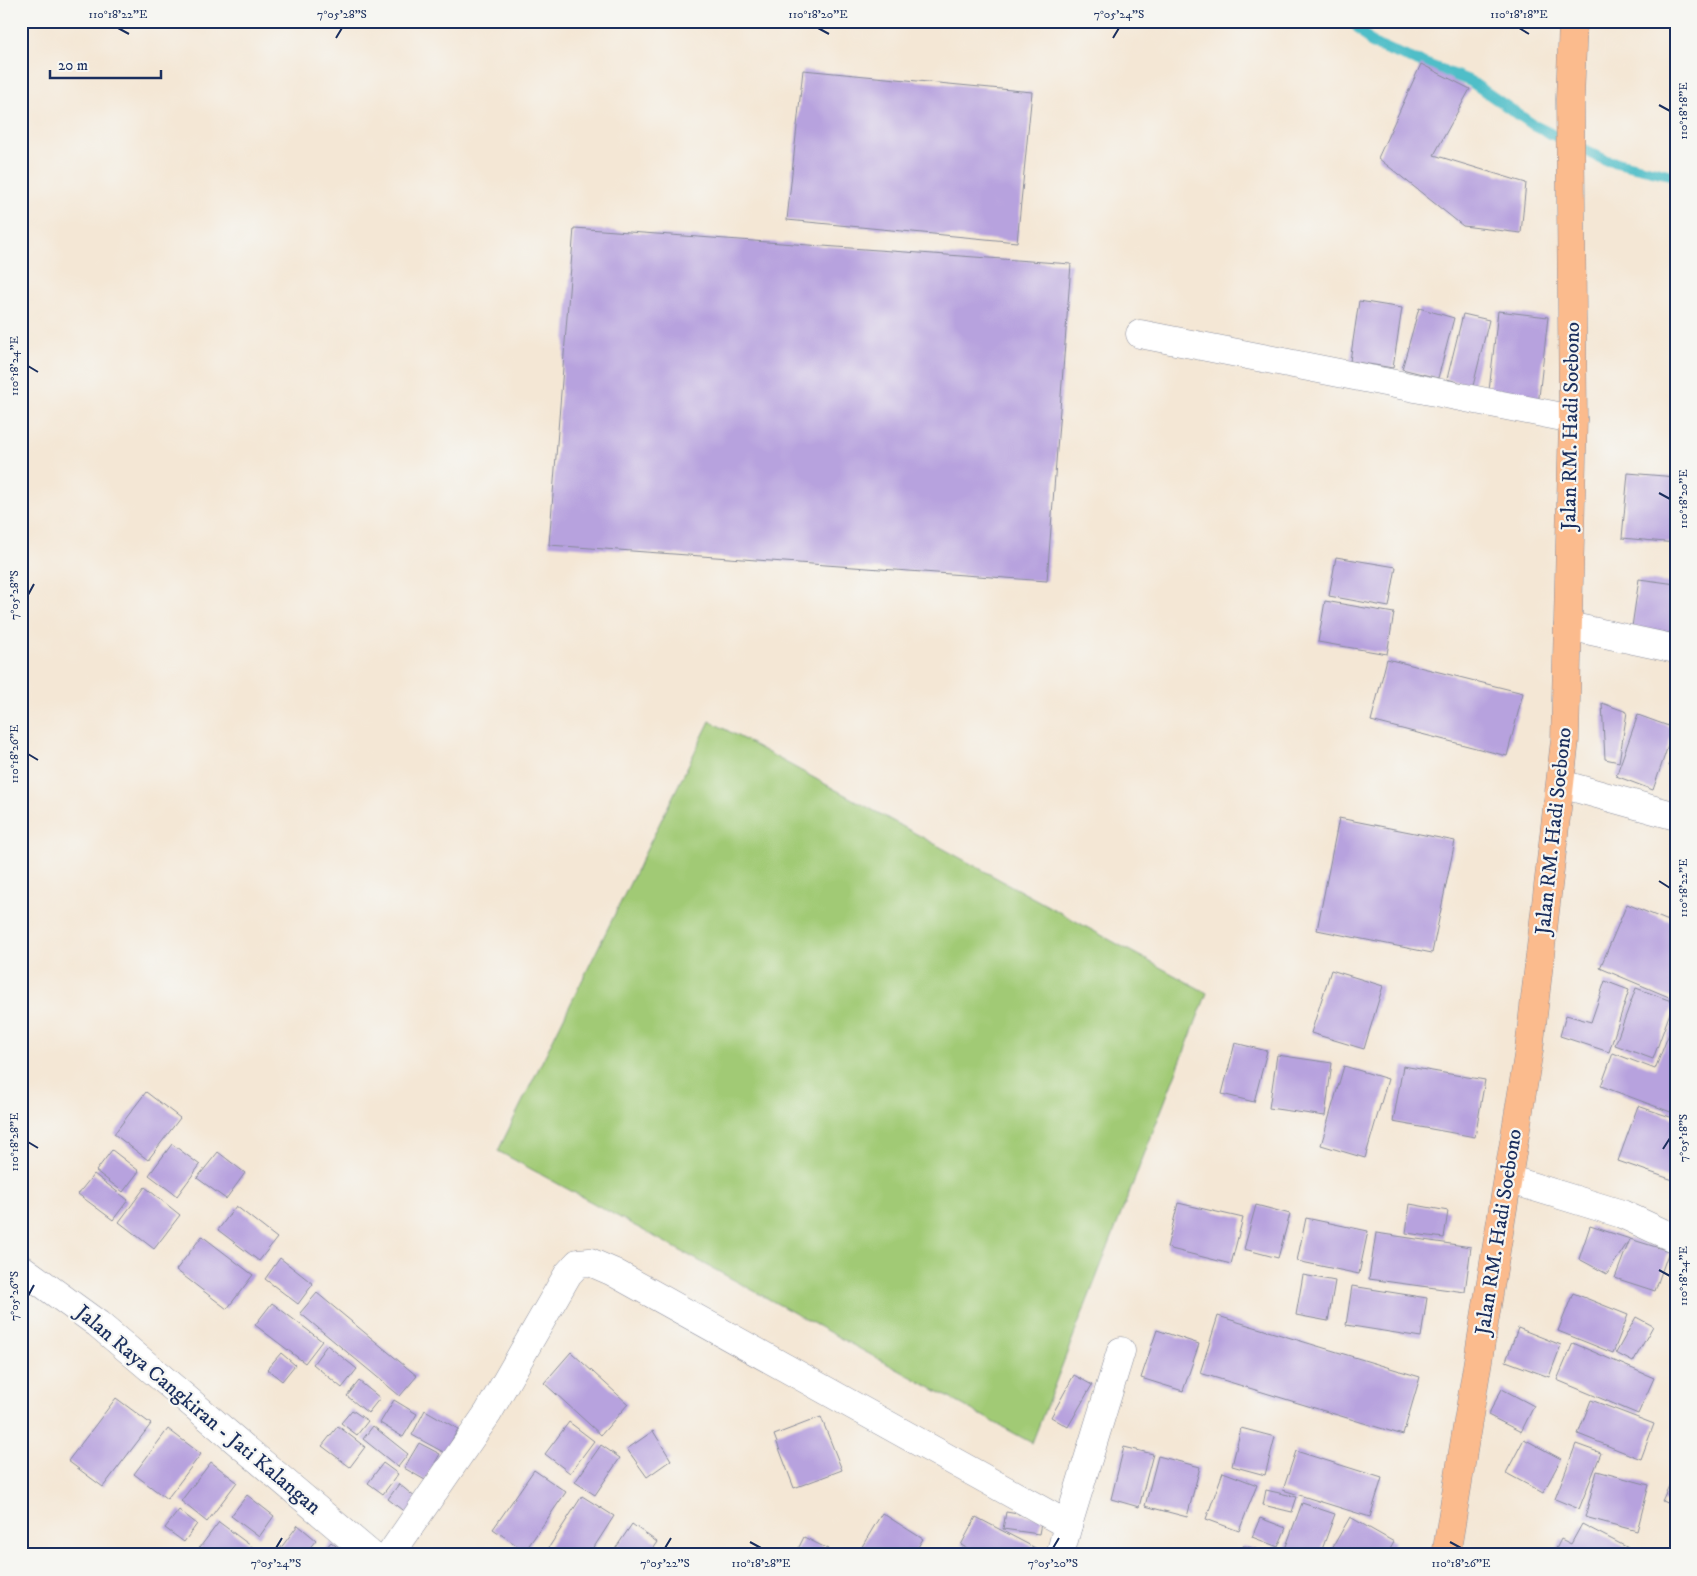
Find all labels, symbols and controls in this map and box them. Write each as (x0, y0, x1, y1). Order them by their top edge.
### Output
text: 110°18'22"E (89, 7, 148, 22)
text: 7°05'28"S (317, 7, 367, 22)
text: 110°18'20"E (788, 7, 848, 22)
text: 7°05'24"S (1094, 7, 1144, 22)
text: 110°18'18"E (1490, 7, 1548, 22)
scale bar (50, 48, 161, 80)
text: 20 m (58, 56, 88, 75)
text: 110°18'18"E (1676, 82, 1691, 140)
street label: Jalan RM. Hadi Soebono (1556, 322, 1586, 532)
text: 110°18'24"E (7, 336, 22, 396)
text: 110°18'20"E (1676, 469, 1691, 529)
text: 7°05'28"S (7, 570, 22, 620)
text: 110°18'26"E (7, 724, 22, 784)
street label: Jalan RM. Hadi Soebono (1530, 726, 1578, 938)
text: 110°18'22"E (1676, 858, 1691, 917)
text: 110°18'28"E (7, 1112, 22, 1171)
text: 7°05'18"S (1676, 1114, 1691, 1162)
street label: Jalan RM. Hadi Soebono (1470, 1127, 1528, 1339)
text: 110°18'24"E (1676, 1246, 1691, 1306)
text: 7°05'26"S (7, 1271, 22, 1321)
street label: Jalan Raya Cangkiran - Jati Kalangan (68, 1298, 326, 1520)
text: 7°05'24"S (251, 1556, 301, 1571)
text: 7°05'22"S (640, 1556, 690, 1571)
text: 110°18'28"E (732, 1556, 791, 1571)
text: 7°05'20"S (1028, 1556, 1078, 1571)
text: 110°18'26"E (1431, 1556, 1491, 1571)

